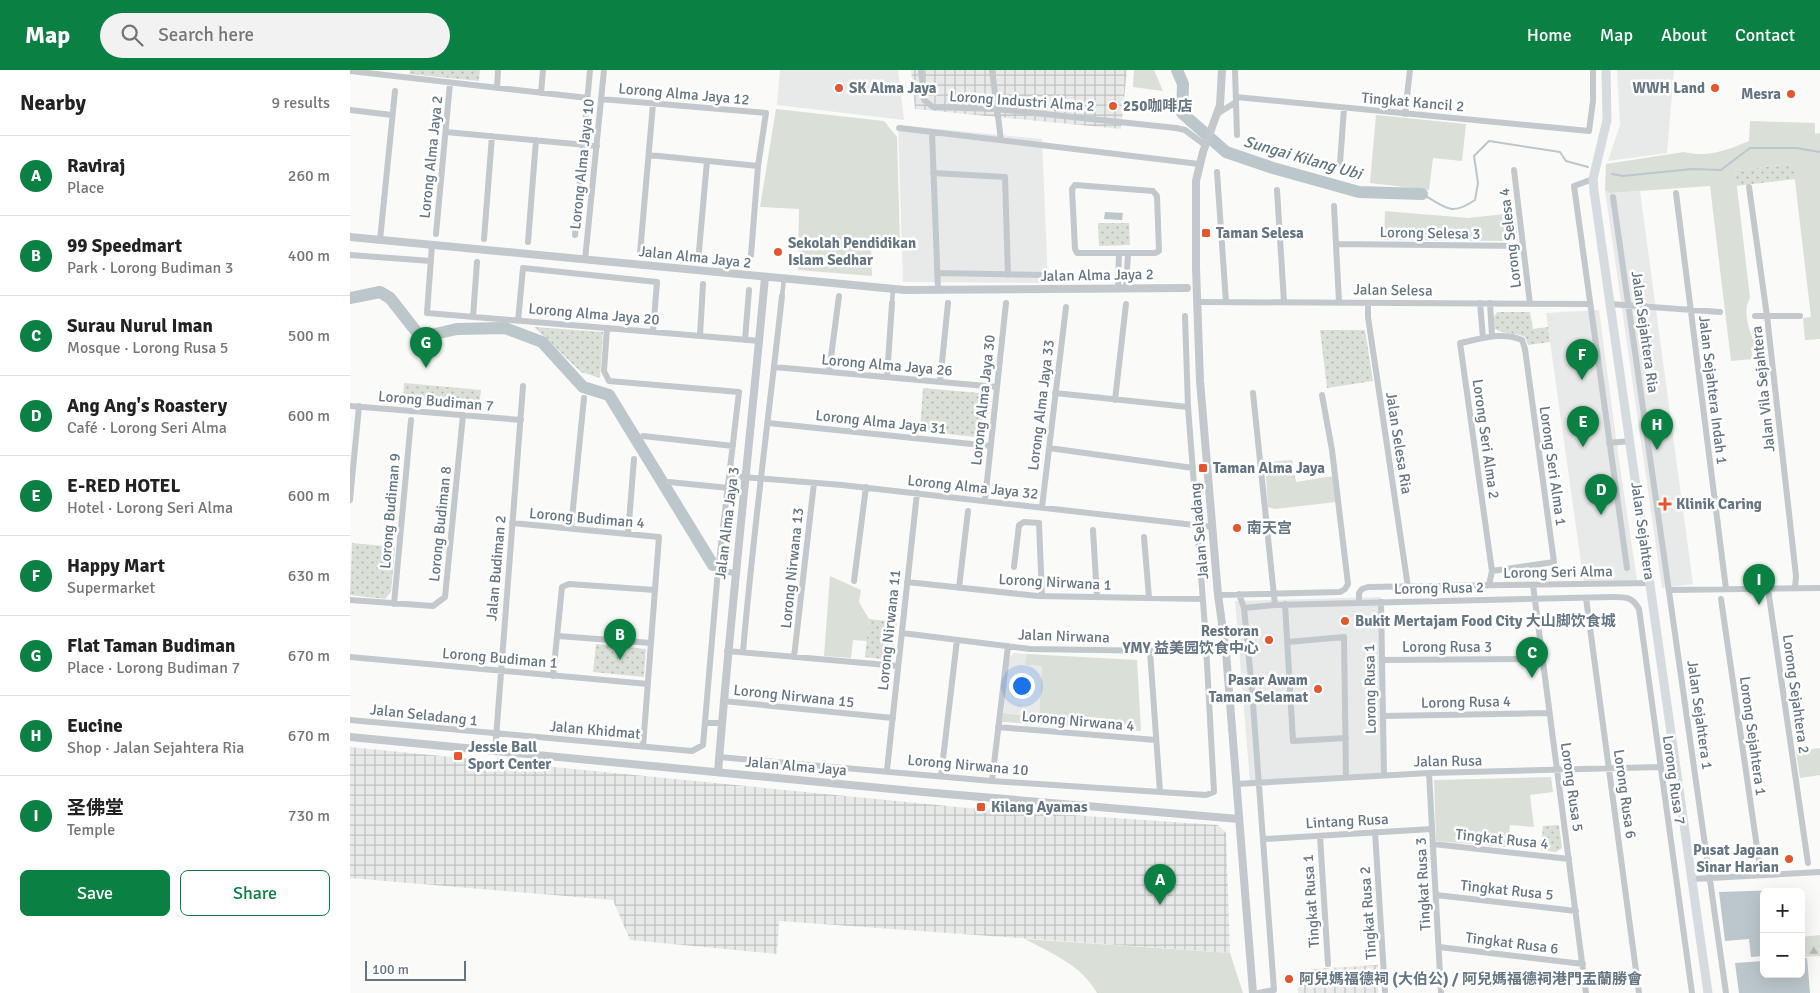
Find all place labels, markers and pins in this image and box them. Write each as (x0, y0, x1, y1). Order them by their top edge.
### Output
place label: SK Alma Jaya (849, 79, 937, 97)
place label: WWH Land (1632, 79, 1705, 97)
marker: SK Alma Jaya (833, 82, 845, 94)
marker: WWH Land (1709, 82, 1721, 94)
place label: Mesra (1741, 85, 1781, 103)
marker: Mesra (1785, 88, 1797, 100)
place label: 250咖啡店 (1123, 97, 1192, 115)
marker: 250咖啡店 (1107, 100, 1119, 112)
place label: Taman Selesa (1216, 224, 1304, 242)
marker: Taman Selesa (1200, 227, 1212, 239)
place label: Sekolah Pendidikan Islam Sedhar (788, 234, 916, 269)
marker: Sekolah Pendidikan Islam Sedhar (772, 246, 784, 258)
pin: G (410, 327, 442, 368)
pin: F (1566, 339, 1598, 380)
pin: E (1567, 406, 1599, 447)
pin: H (1641, 409, 1673, 450)
place label: Taman Alma Jaya (1213, 459, 1325, 477)
marker: Taman Alma Jaya (1197, 462, 1209, 474)
pin: D (1585, 474, 1617, 515)
place label: Klinik Caring (1676, 495, 1762, 513)
marker: Klinik Caring (1658, 497, 1672, 511)
place label: 南天宫 (1247, 519, 1292, 537)
marker: 南天宫 (1231, 522, 1243, 534)
pin: I (1743, 564, 1775, 605)
place label: Bukit Mertajam Food City 大山脚饮食城 (1355, 612, 1616, 630)
marker: Bukit Mertajam Food City 大山脚饮食城 (1339, 615, 1351, 627)
pin: B (604, 619, 636, 660)
place label: Restoran YMY 益美园饮食中心 (1122, 622, 1259, 657)
marker: Restoran YMY 益美园饮食中心 (1263, 634, 1275, 646)
pin: C (1516, 637, 1548, 678)
place label: Pasar Awam Taman Selamat (1209, 671, 1308, 706)
marker: Pasar Awam Taman Selamat (1312, 683, 1324, 695)
place label: Jessle Ball Sport Center (468, 738, 551, 773)
marker: Jessle Ball Sport Center (452, 750, 464, 762)
place label: Kilang Ayamas (991, 798, 1088, 816)
marker: Kilang Ayamas (975, 801, 987, 813)
place label: Pusat Jagaan Sinar Harian (1693, 841, 1779, 876)
marker: Pusat Jagaan Sinar Harian (1783, 853, 1795, 865)
pin: A (1144, 864, 1176, 905)
place label: 阿兒媽福德祠 (大伯公) / 阿兒媽福德祠港門盂蘭勝會 (1299, 970, 1642, 988)
marker: 阿兒媽福德祠 (大伯公) / 阿兒媽福德祠港門盂蘭勝會 (1283, 973, 1295, 985)

